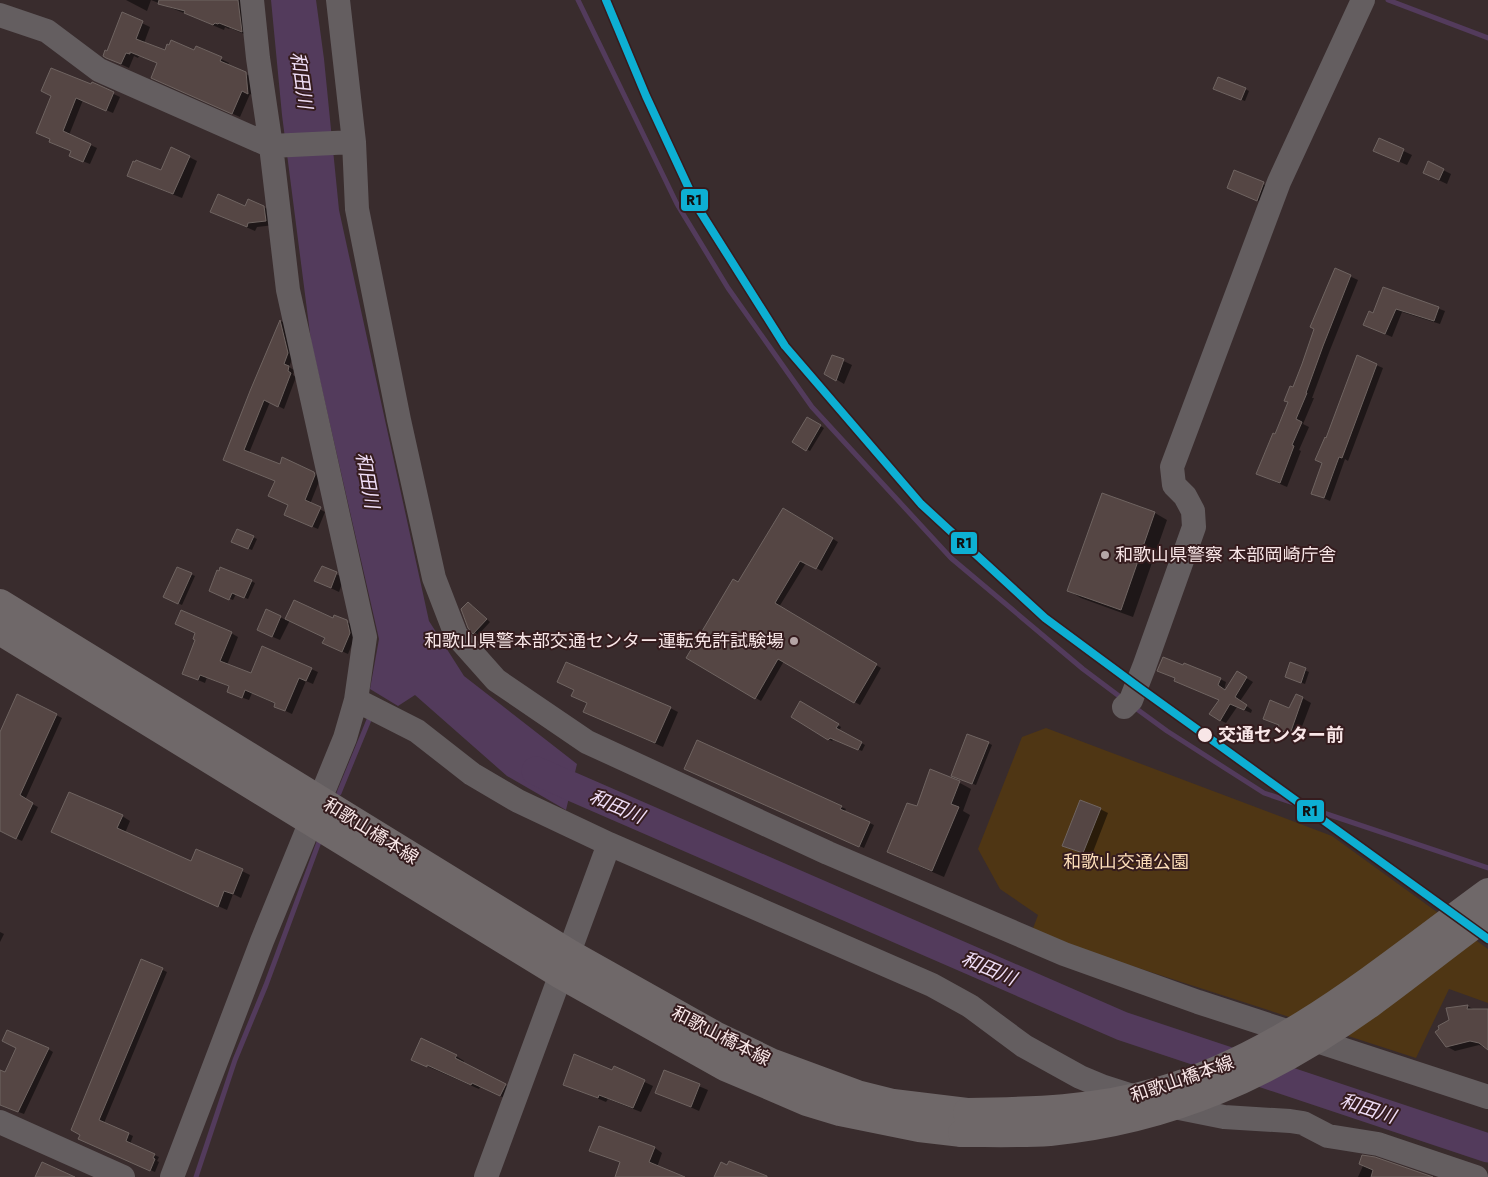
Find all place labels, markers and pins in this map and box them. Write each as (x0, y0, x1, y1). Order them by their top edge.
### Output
place label: 和歌山県警察 本部岡崎庁舎 (1115, 542, 1336, 568)
marker: 和歌山県警察 本部岡崎庁舎 (1099, 549, 1111, 561)
place label: 和歌山県警本部交通センター運転免許試験場 (424, 628, 784, 654)
marker: 和歌山県警本部交通センター運転免許試験場 (788, 635, 800, 647)
place label: 交通センター前 (1218, 722, 1344, 748)
marker: 交通センター前 (1196, 726, 1214, 744)

